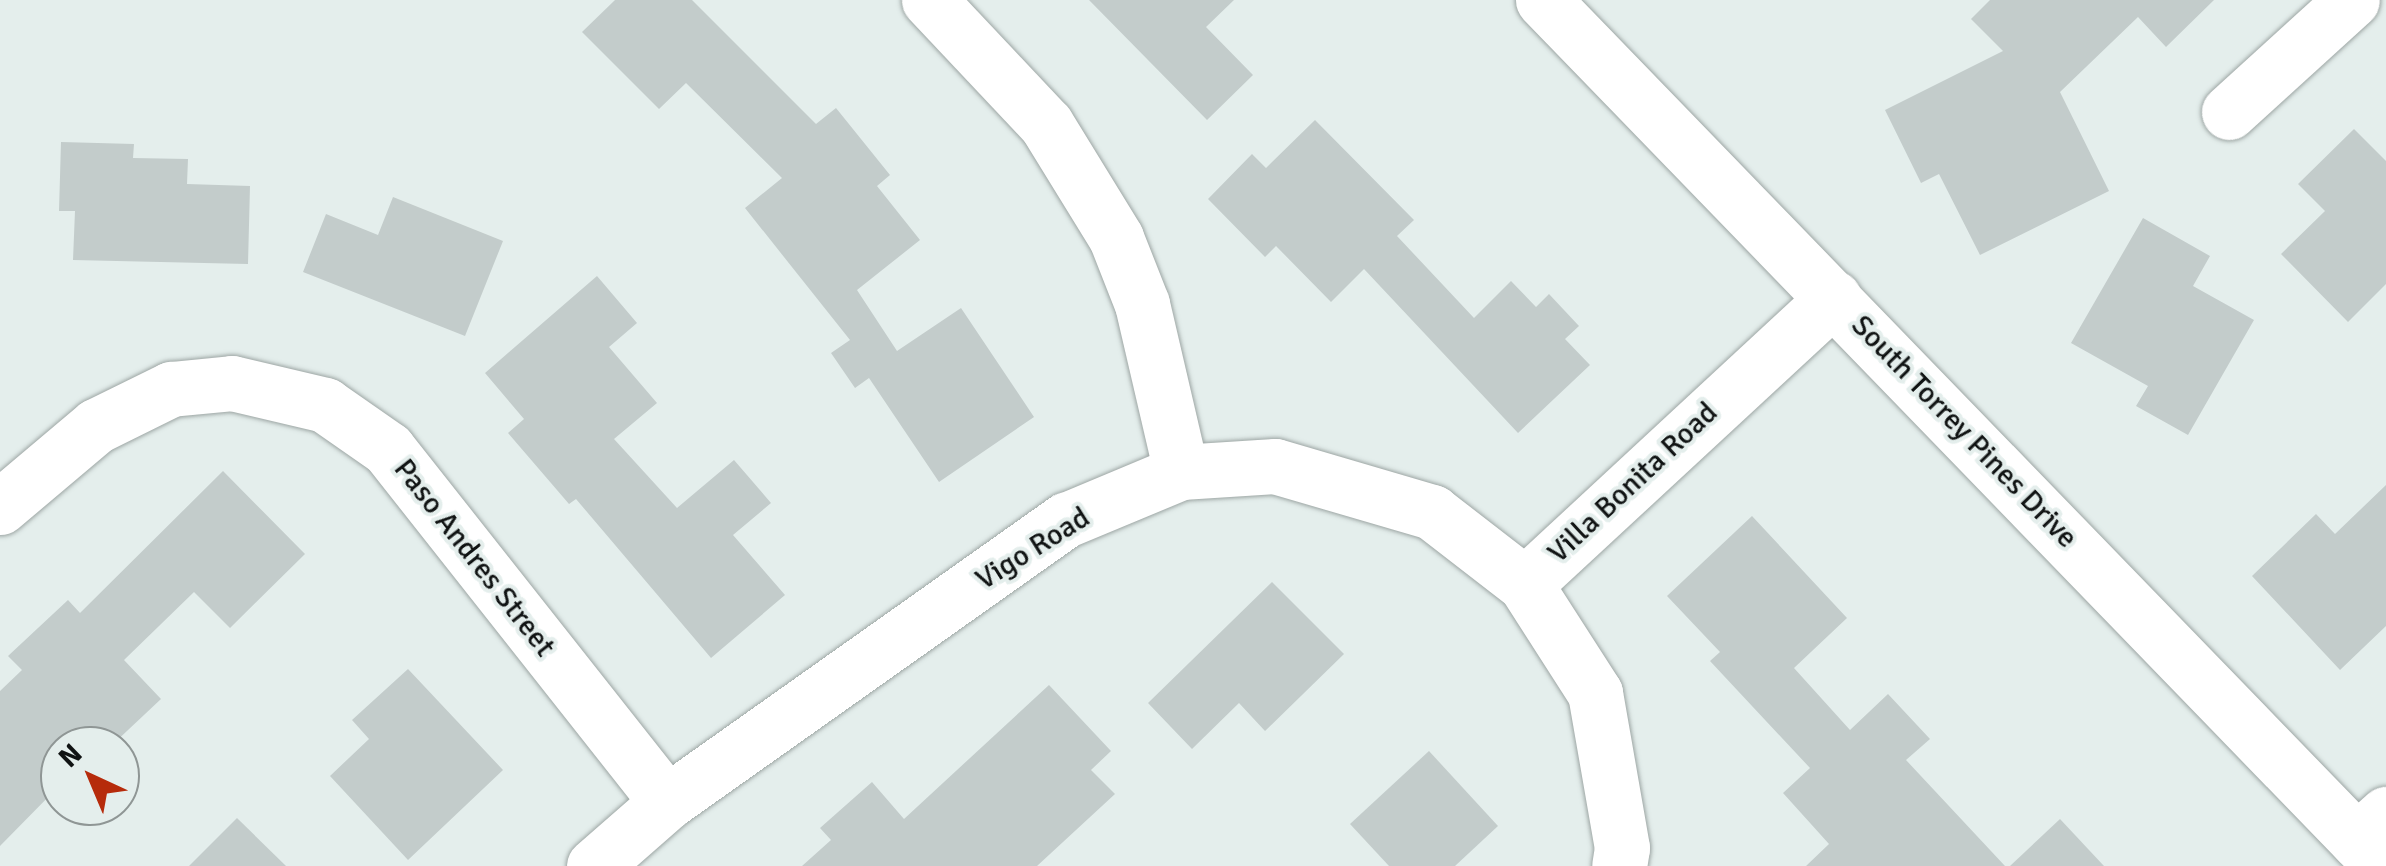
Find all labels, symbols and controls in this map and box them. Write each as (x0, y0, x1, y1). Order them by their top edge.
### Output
street label: South Torrey Pines Drive (1843, 308, 2085, 556)
street label: Villa Bonita Road (1541, 395, 1725, 571)
street label: Paso Andres Street (386, 452, 562, 664)
street label: Vigo Road (969, 500, 1097, 598)
north arrow (40, 726, 140, 826)
text: N (52, 737, 89, 775)

